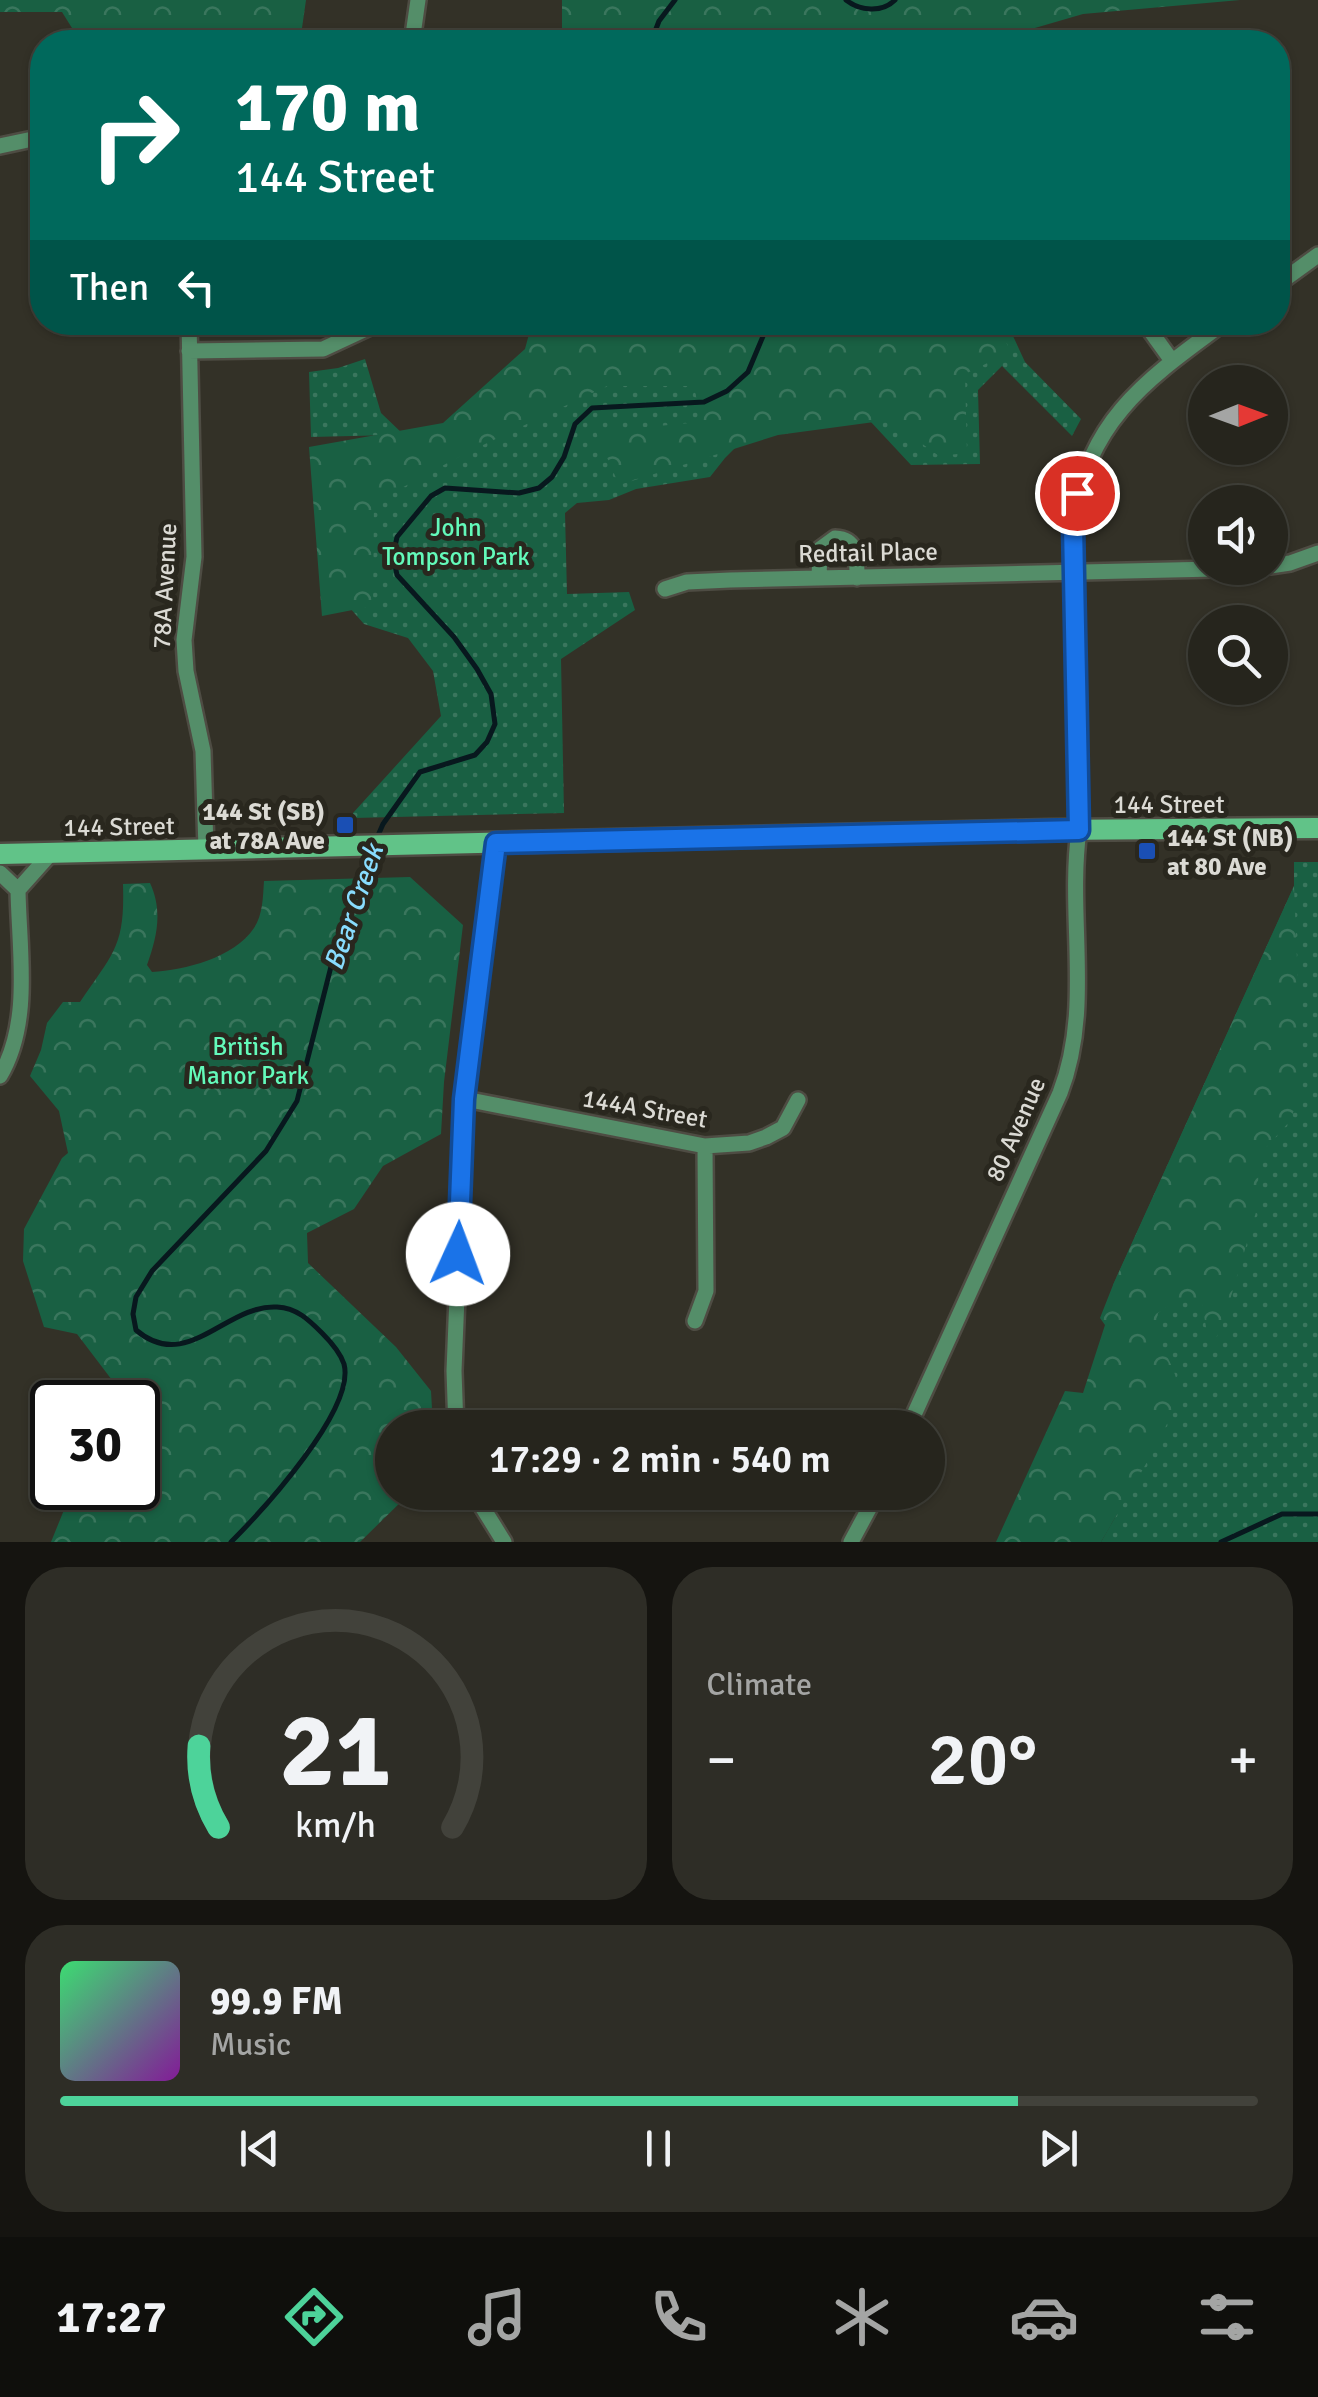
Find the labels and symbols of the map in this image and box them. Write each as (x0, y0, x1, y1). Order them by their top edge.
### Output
north arrow (1188, 365, 1288, 465)
pin (1035, 451, 1120, 536)
park label: John Tompson Park (382, 512, 530, 572)
street label: 78A Avenue (146, 522, 183, 650)
street label: Redtail Place (798, 536, 938, 569)
street label: 144 Street (1113, 789, 1225, 820)
place label: 144 St (SB) at 78A Ave (202, 796, 325, 856)
street label: 144 Street (63, 810, 175, 843)
marker: 144 St (SB) at 78A Ave (334, 814, 356, 836)
place label: 144 St (NB) at 80 Ave (1167, 822, 1293, 882)
water label: Bear Creek (317, 837, 392, 975)
marker: 144 St (NB) at 80 Ave (1136, 840, 1158, 862)
park label: British Manor Park (187, 1031, 310, 1091)
street label: 80 Avenue (979, 1072, 1052, 1186)
street label: 144A Street (580, 1082, 710, 1135)
position arrow (406, 1202, 510, 1306)
speed limit sign: 30 (30, 1380, 160, 1510)

